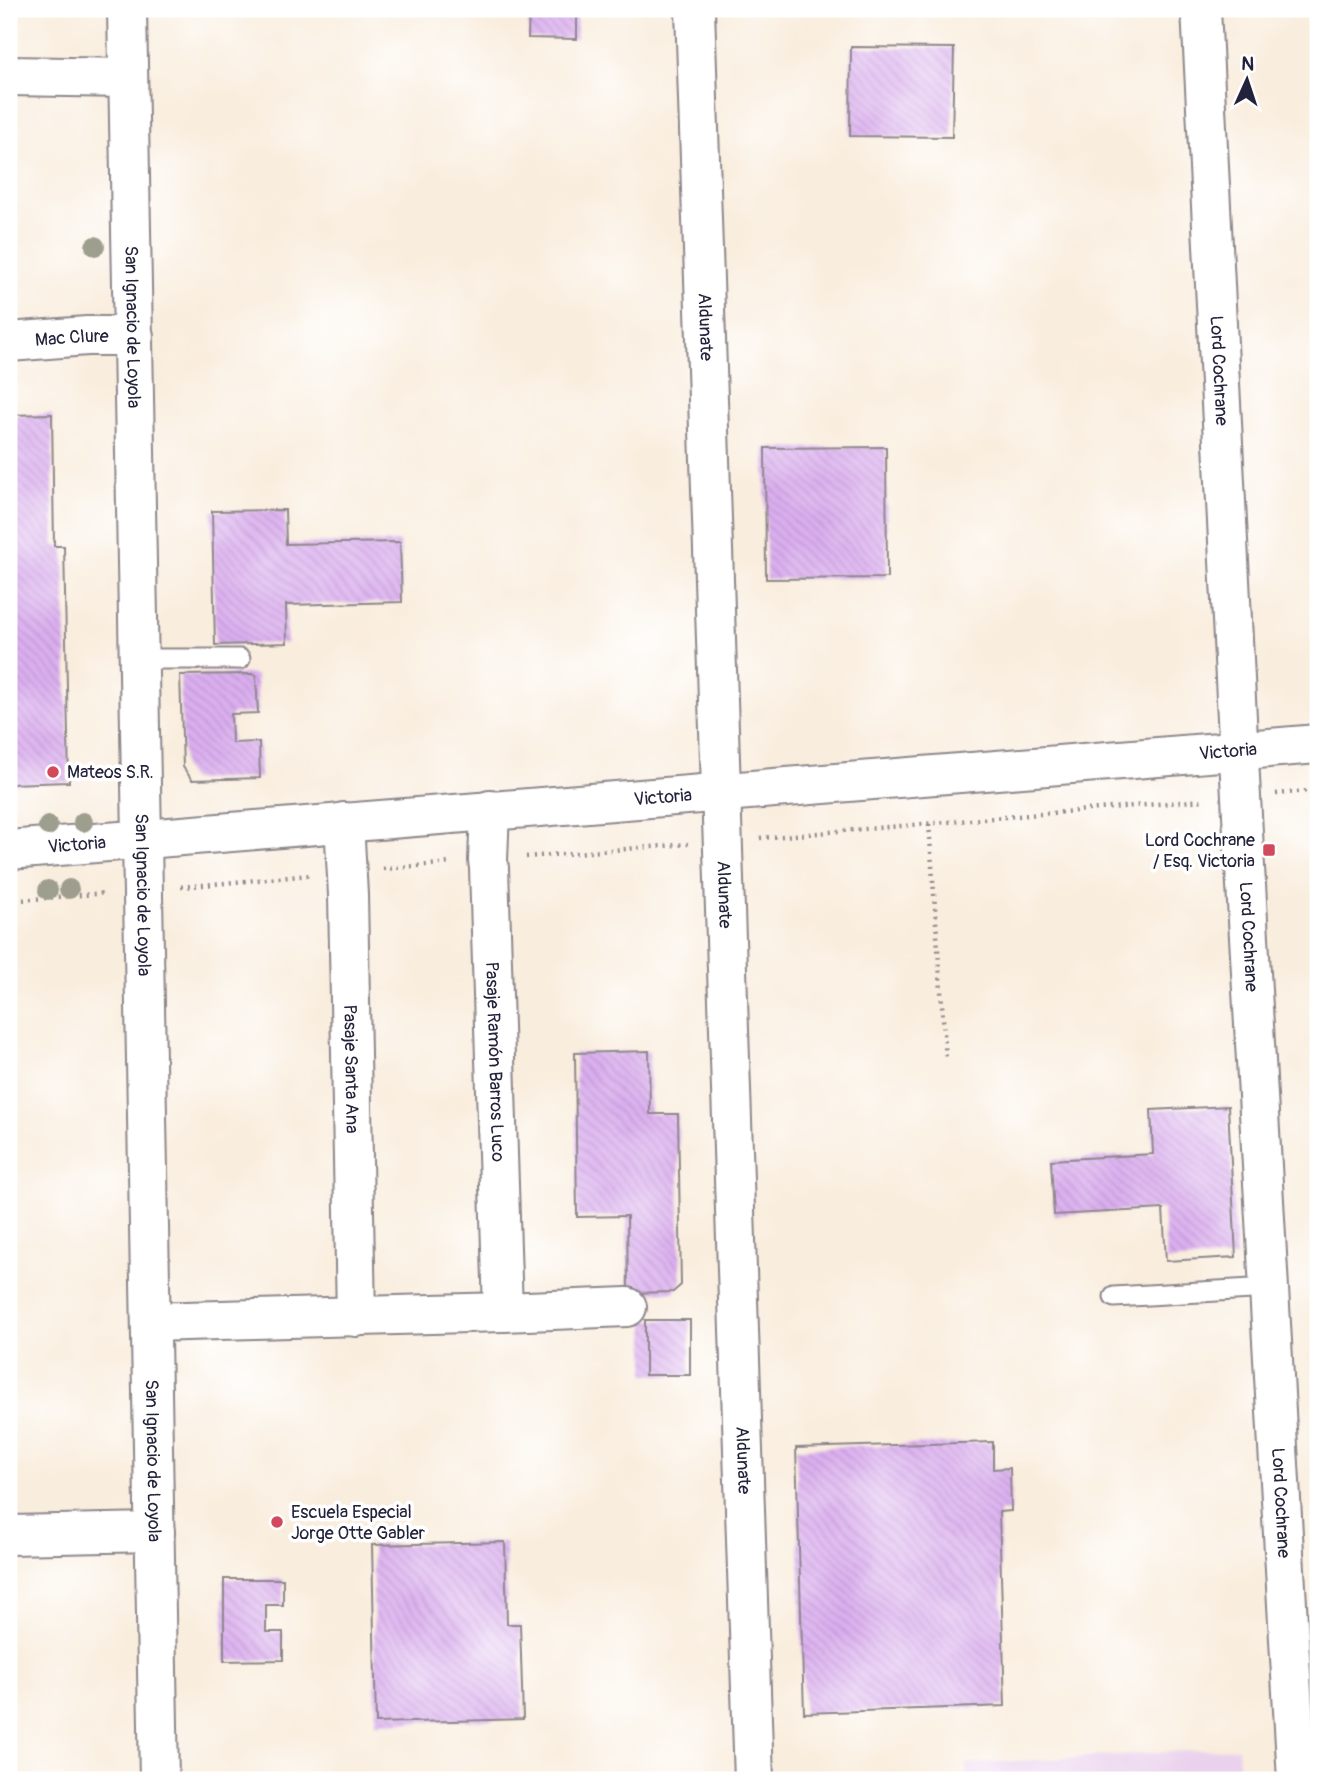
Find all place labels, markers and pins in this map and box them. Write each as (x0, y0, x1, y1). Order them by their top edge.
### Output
place label: Mateos S.R. (67, 761, 154, 784)
marker: Mateos S.R. (45, 764, 61, 780)
place label: Lord Cochrane / Esq. Victoria (1145, 829, 1255, 873)
marker: Lord Cochrane / Esq. Victoria (1261, 842, 1277, 858)
place label: Escuela Especial Jorge Otte Gabler (291, 1501, 426, 1545)
marker: Escuela Especial Jorge Otte Gabler (269, 1514, 285, 1530)

